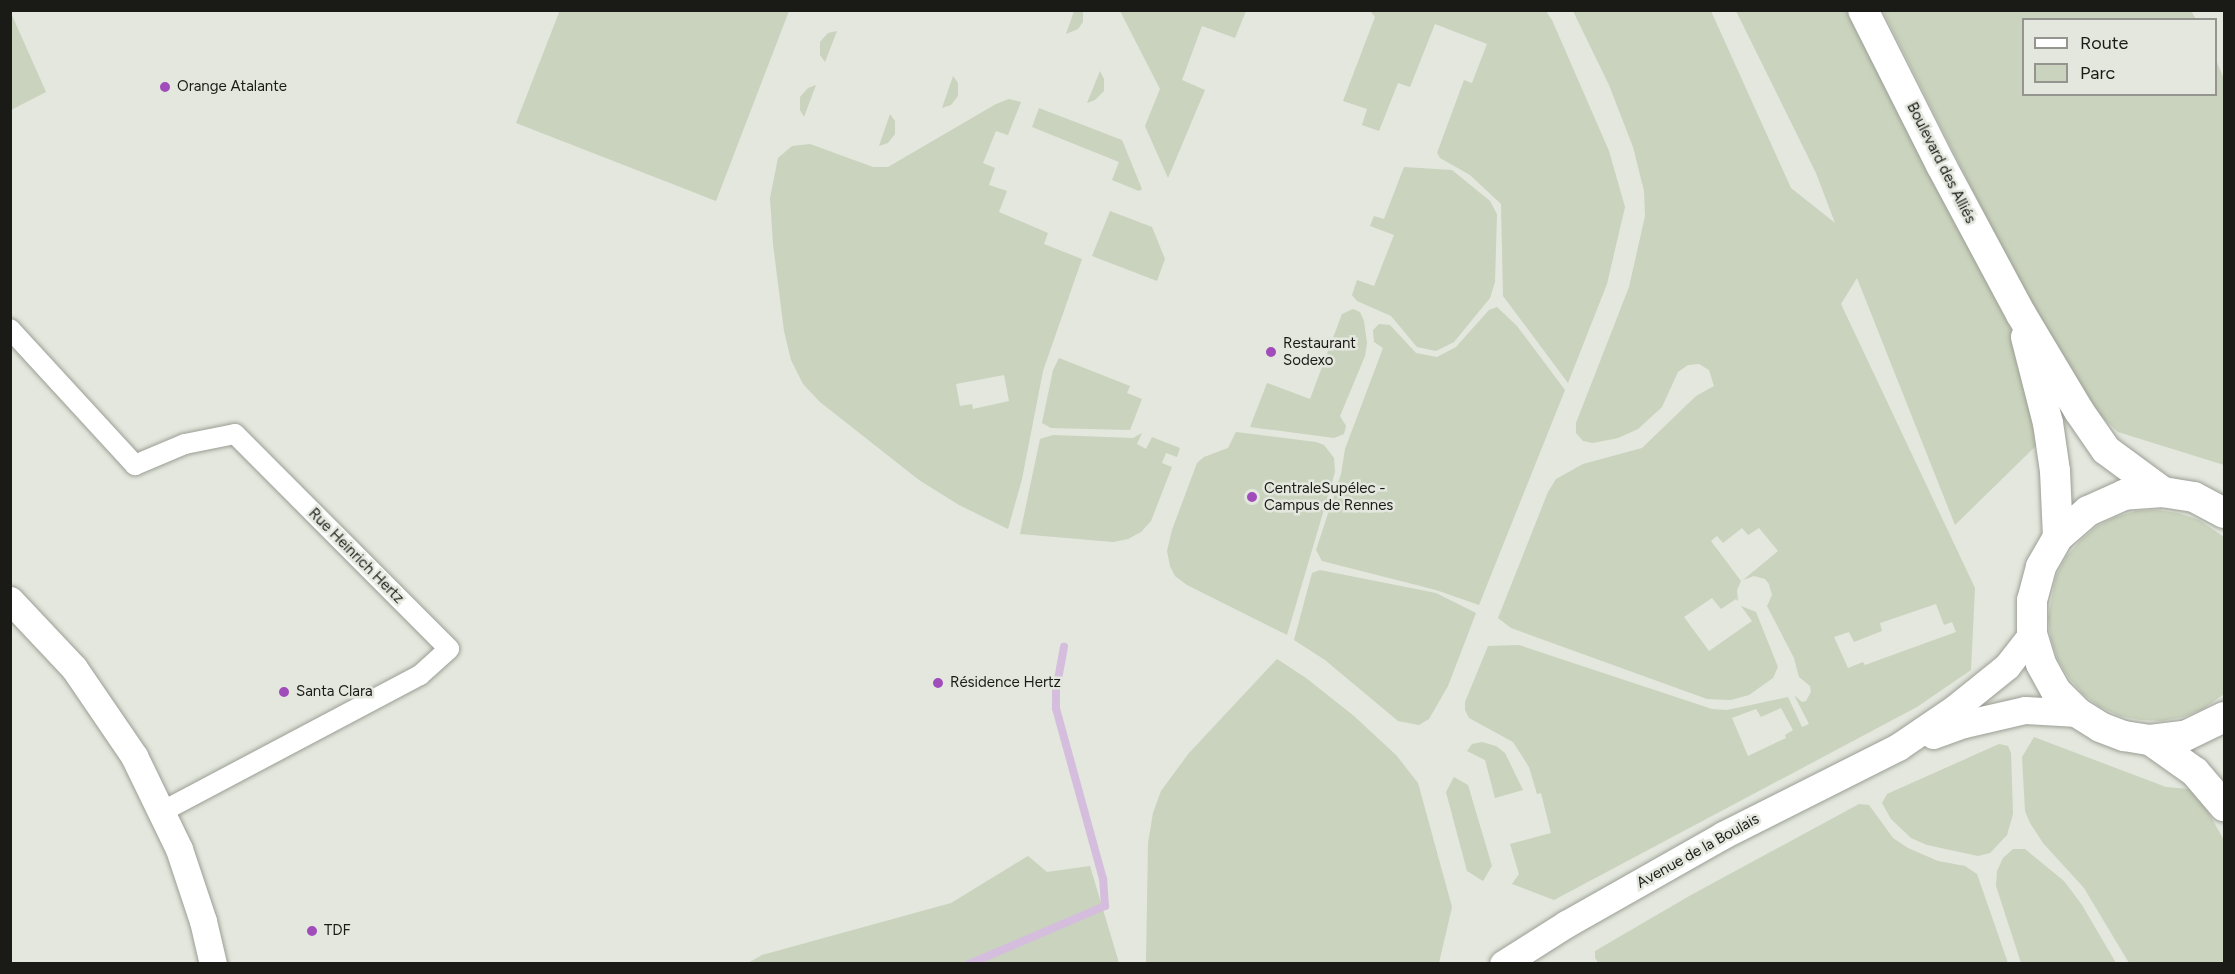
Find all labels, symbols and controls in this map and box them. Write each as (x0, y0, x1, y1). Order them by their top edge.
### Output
legend (2022, 18, 2217, 96)
text: Route (2080, 32, 2128, 54)
text: Parc (2080, 62, 2115, 84)
place label: Orange Atalante (177, 78, 287, 96)
marker: Orange Atalante (158, 80, 172, 94)
street label: Boulevard des Alliés (1903, 99, 1979, 227)
place label: Restaurant Sodexo (1283, 334, 1356, 369)
marker: Restaurant Sodexo (1264, 345, 1278, 359)
place label: CentraleSupélec - Campus de Rennes (1264, 479, 1393, 514)
marker: CentraleSupélec - Campus de Rennes (1245, 490, 1259, 504)
street label: Rue Heinrich Hertz (305, 505, 407, 607)
place label: Résidence Hertz (950, 674, 1061, 692)
marker: Résidence Hertz (931, 676, 945, 690)
place label: Santa Clara (296, 683, 373, 701)
marker: Santa Clara (277, 685, 291, 699)
street label: Avenue de la Boulais (1634, 810, 1762, 892)
place label: TDF (324, 922, 351, 940)
marker: TDF (305, 924, 319, 938)

